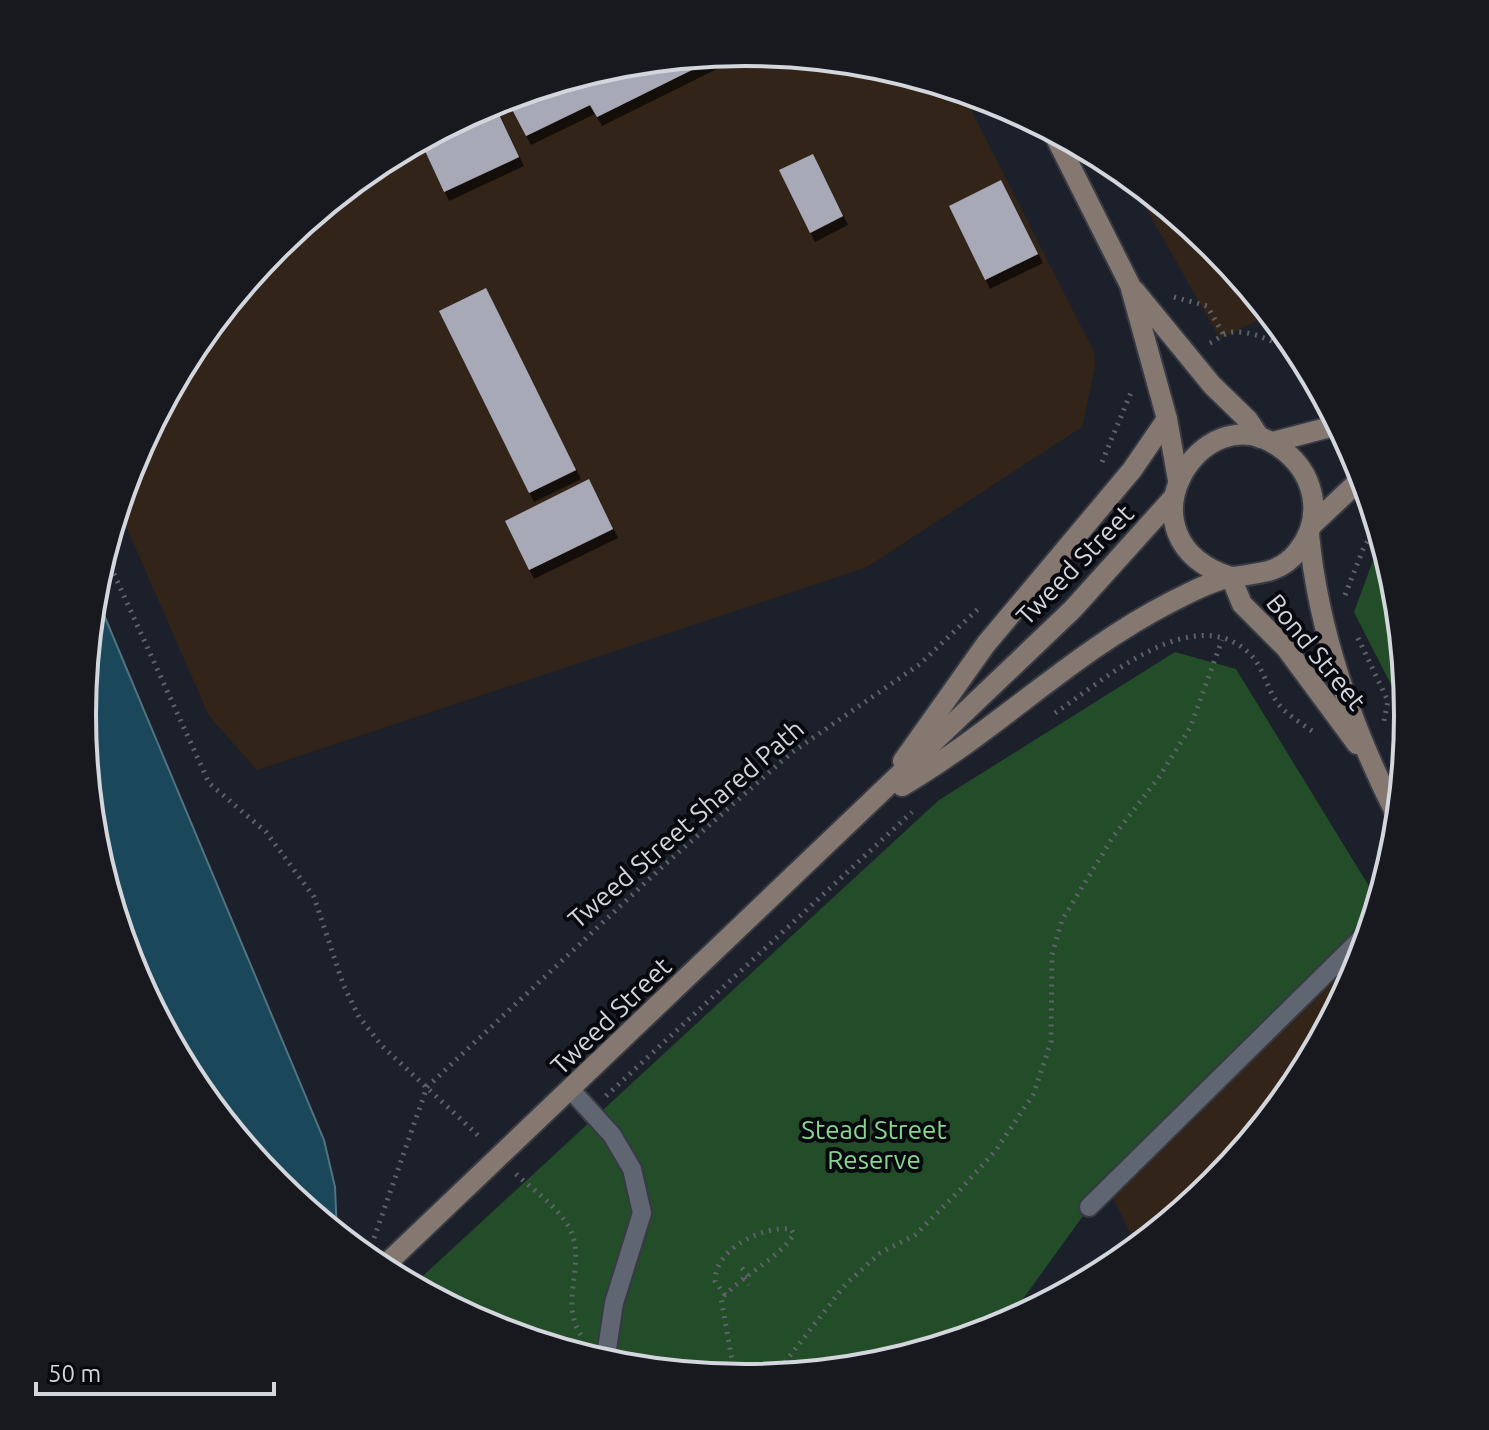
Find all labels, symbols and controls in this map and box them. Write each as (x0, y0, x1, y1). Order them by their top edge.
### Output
street label: Tweed Street (1010, 499, 1139, 631)
street label: Bond Street (1261, 588, 1372, 715)
street label: Tweed Street Shared Path (562, 714, 809, 934)
street label: Tweed Street (545, 951, 677, 1080)
park label: Stead Street Reserve (801, 1115, 947, 1174)
scale bar (36, 1346, 274, 1396)
text: 50 m (48, 1360, 101, 1387)

